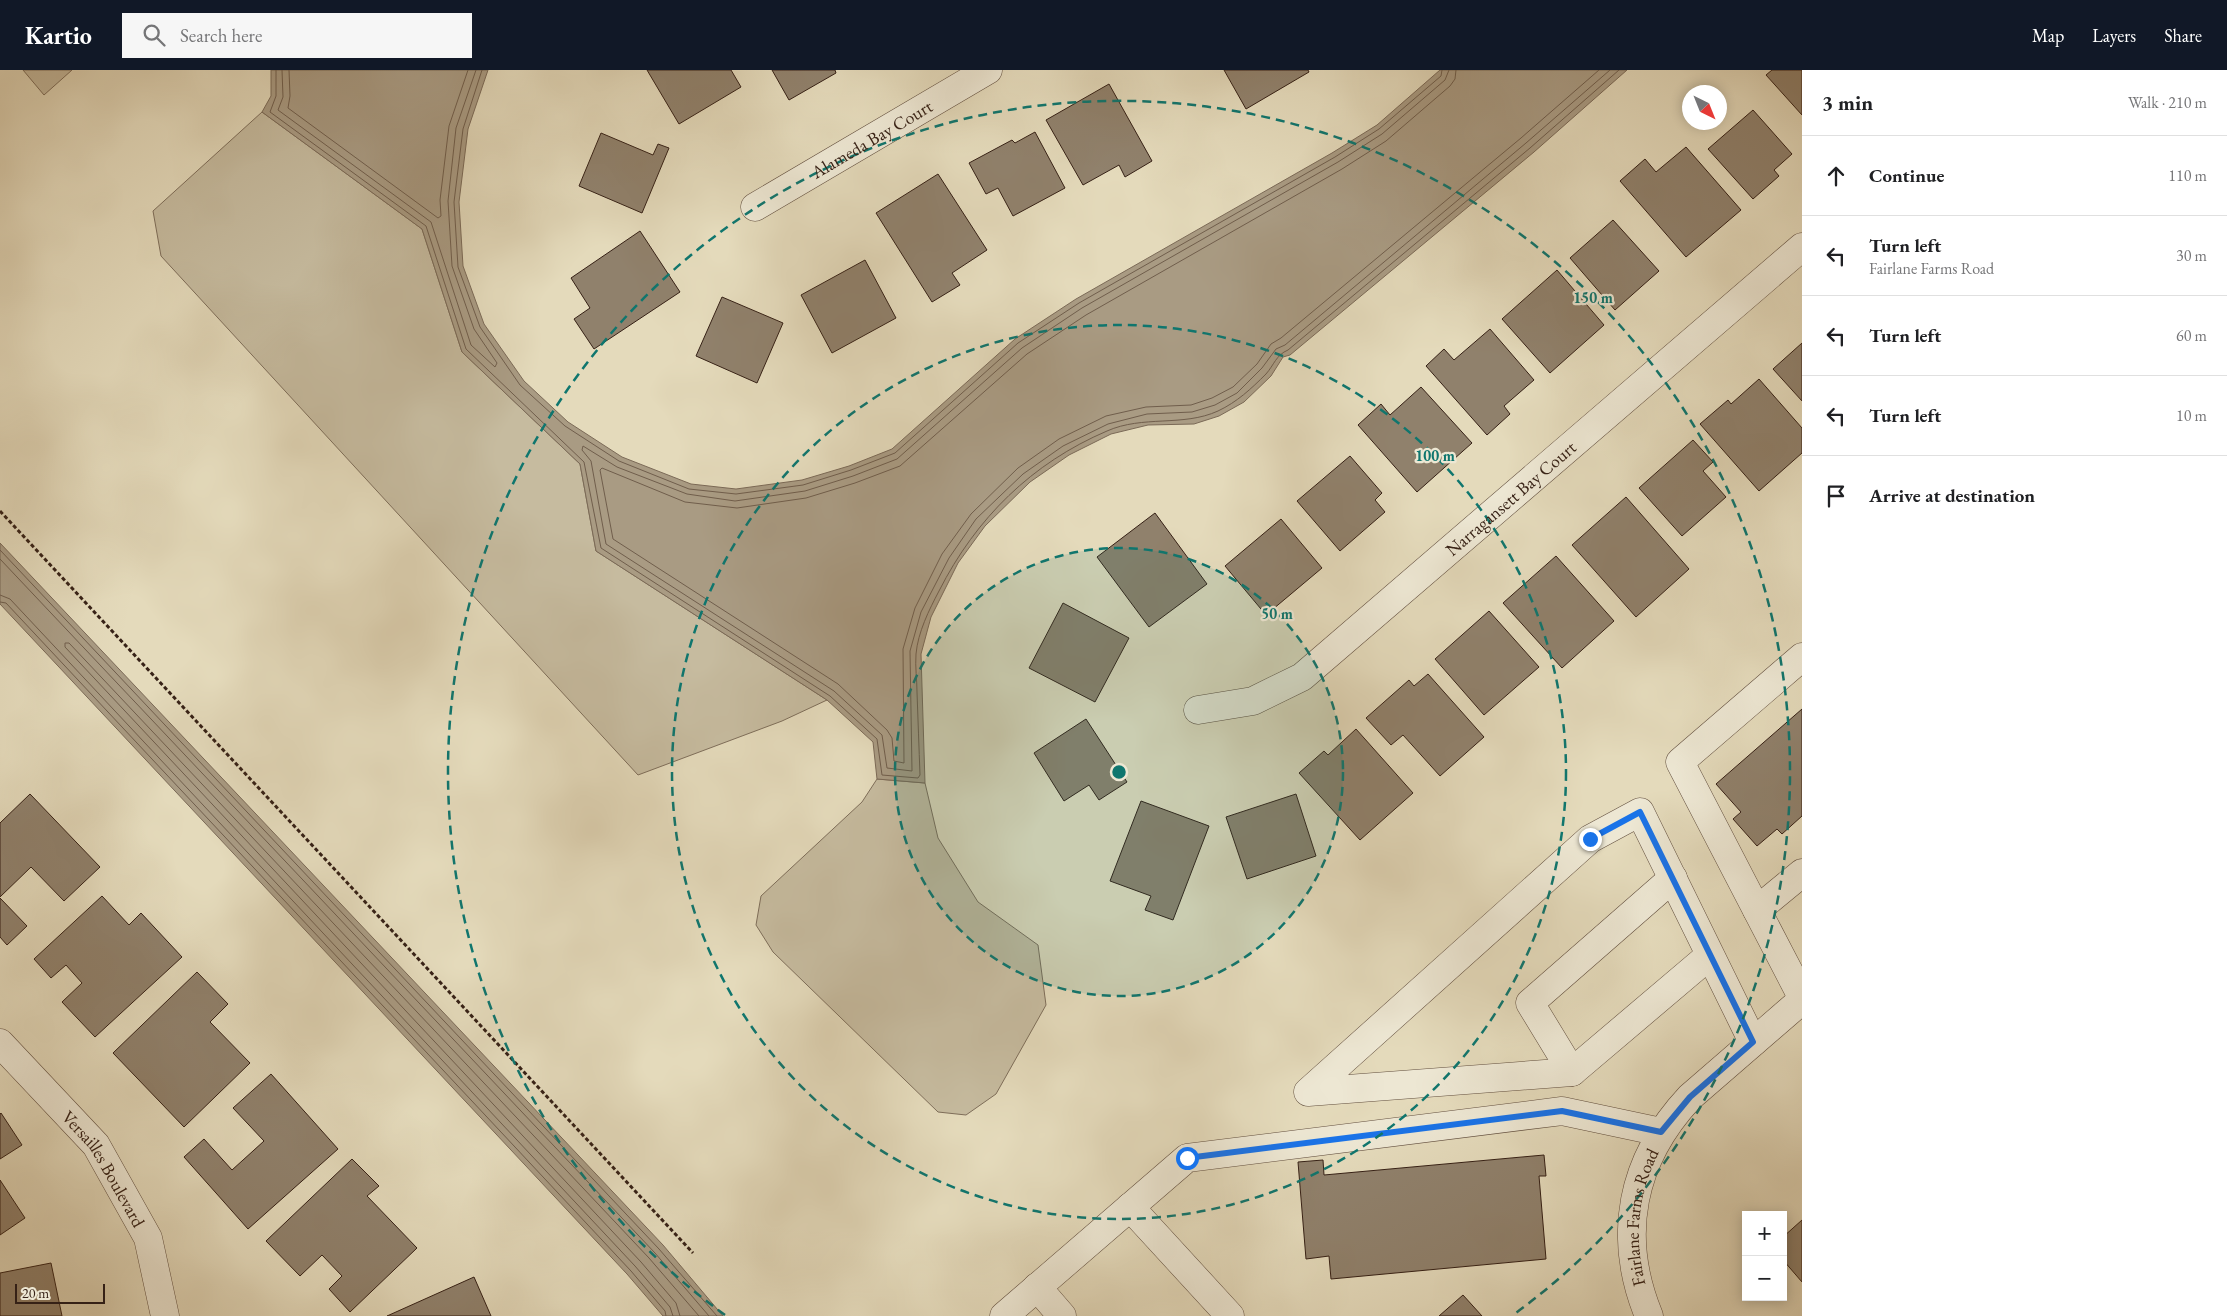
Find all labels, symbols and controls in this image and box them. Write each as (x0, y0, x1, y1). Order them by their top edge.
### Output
search box (122, 13, 472, 58)
text: Kartio (25, 20, 92, 51)
icon: search (140, 21, 168, 49)
text: Search here (180, 23, 262, 48)
text: Map (2032, 24, 2064, 47)
text: Layers (2092, 24, 2136, 47)
text: Share (2164, 24, 2202, 47)
north arrow (1682, 85, 1727, 130)
text: 3 min (1822, 89, 1873, 116)
text: Walk · 210 m (2128, 92, 2207, 113)
street label: Alameda Bay Court (806, 94, 936, 184)
icon: ahead (1822, 162, 1850, 190)
text: Continue (1869, 163, 1944, 188)
text: 110 m (2168, 165, 2207, 186)
text: Turn left (1869, 233, 1941, 258)
icon: left (1822, 242, 1850, 270)
text: 30 m (2176, 245, 2207, 266)
text: Fairlane Farms Road (1869, 258, 1994, 279)
text: 150 m (1573, 288, 1613, 307)
icon: left (1822, 322, 1850, 350)
text: Turn left (1869, 323, 1941, 348)
text: 60 m (2176, 325, 2207, 346)
icon: left (1822, 402, 1850, 430)
text: Turn left (1869, 403, 1941, 428)
text: 10 m (2176, 405, 2207, 426)
street label: Narragansett Bay Court (1440, 435, 1581, 560)
text: 100 m (1415, 446, 1455, 465)
icon: arrive (1822, 482, 1850, 510)
text: Arrive at destination (1869, 483, 2035, 508)
text: 50 m (1261, 604, 1293, 623)
centre of rings (1110, 763, 1128, 781)
route end (1579, 828, 1602, 851)
street label: Versailles Boulevard (57, 1105, 151, 1232)
street label: Fairlane Farms Road (1620, 1143, 1663, 1289)
route start (1176, 1147, 1199, 1170)
map controls (1742, 1211, 1787, 1301)
button: + (1742, 1211, 1787, 1256)
button: − (1742, 1256, 1787, 1301)
scale bar (15, 1281, 105, 1304)
text: 20 m (22, 1284, 49, 1302)

